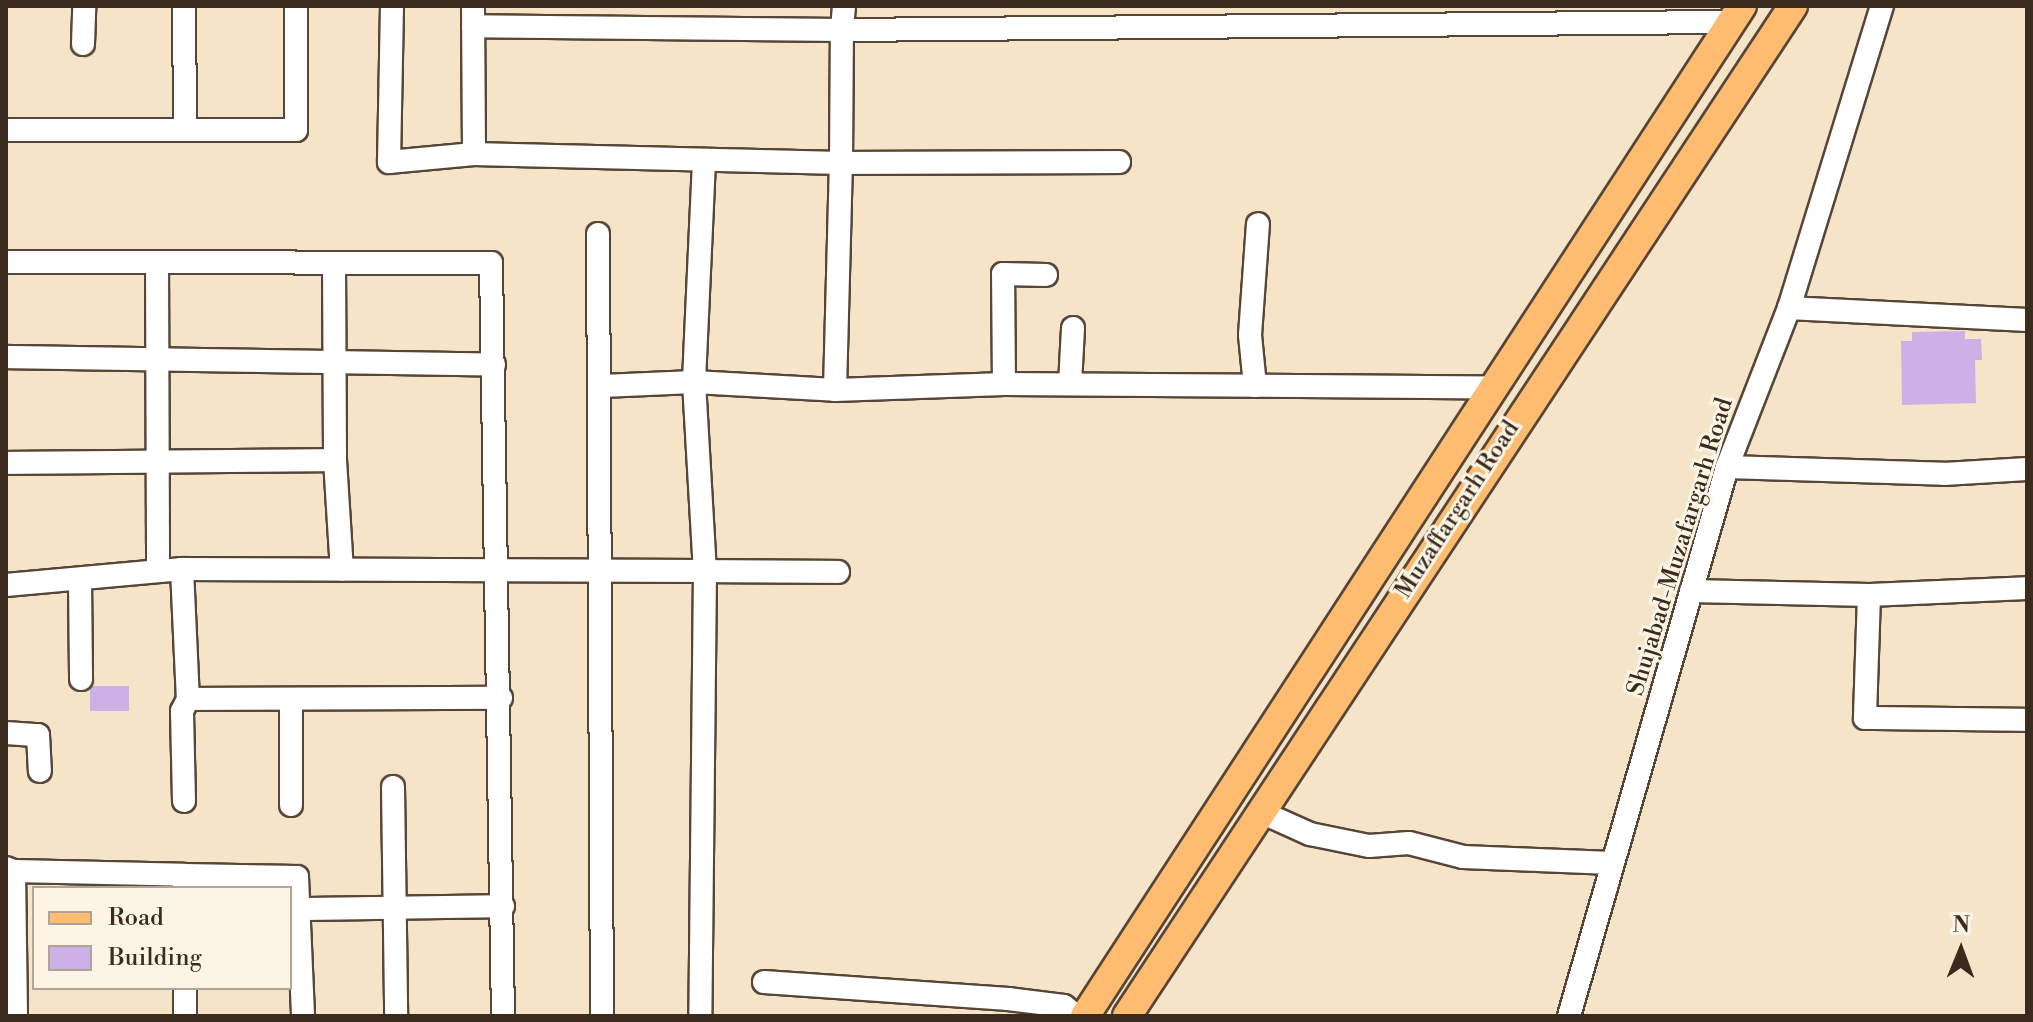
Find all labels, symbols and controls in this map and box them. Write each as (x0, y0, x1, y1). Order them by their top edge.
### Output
street label: Shujabad-Muzafargarh Road (1622, 395, 1740, 699)
street label: Muzaffargarh Road (1390, 416, 1526, 604)
legend (32, 886, 292, 990)
text: Road (108, 903, 164, 933)
north arrow (1921, 910, 2001, 990)
text: N (1952, 912, 1970, 939)
text: Building (108, 943, 202, 973)

